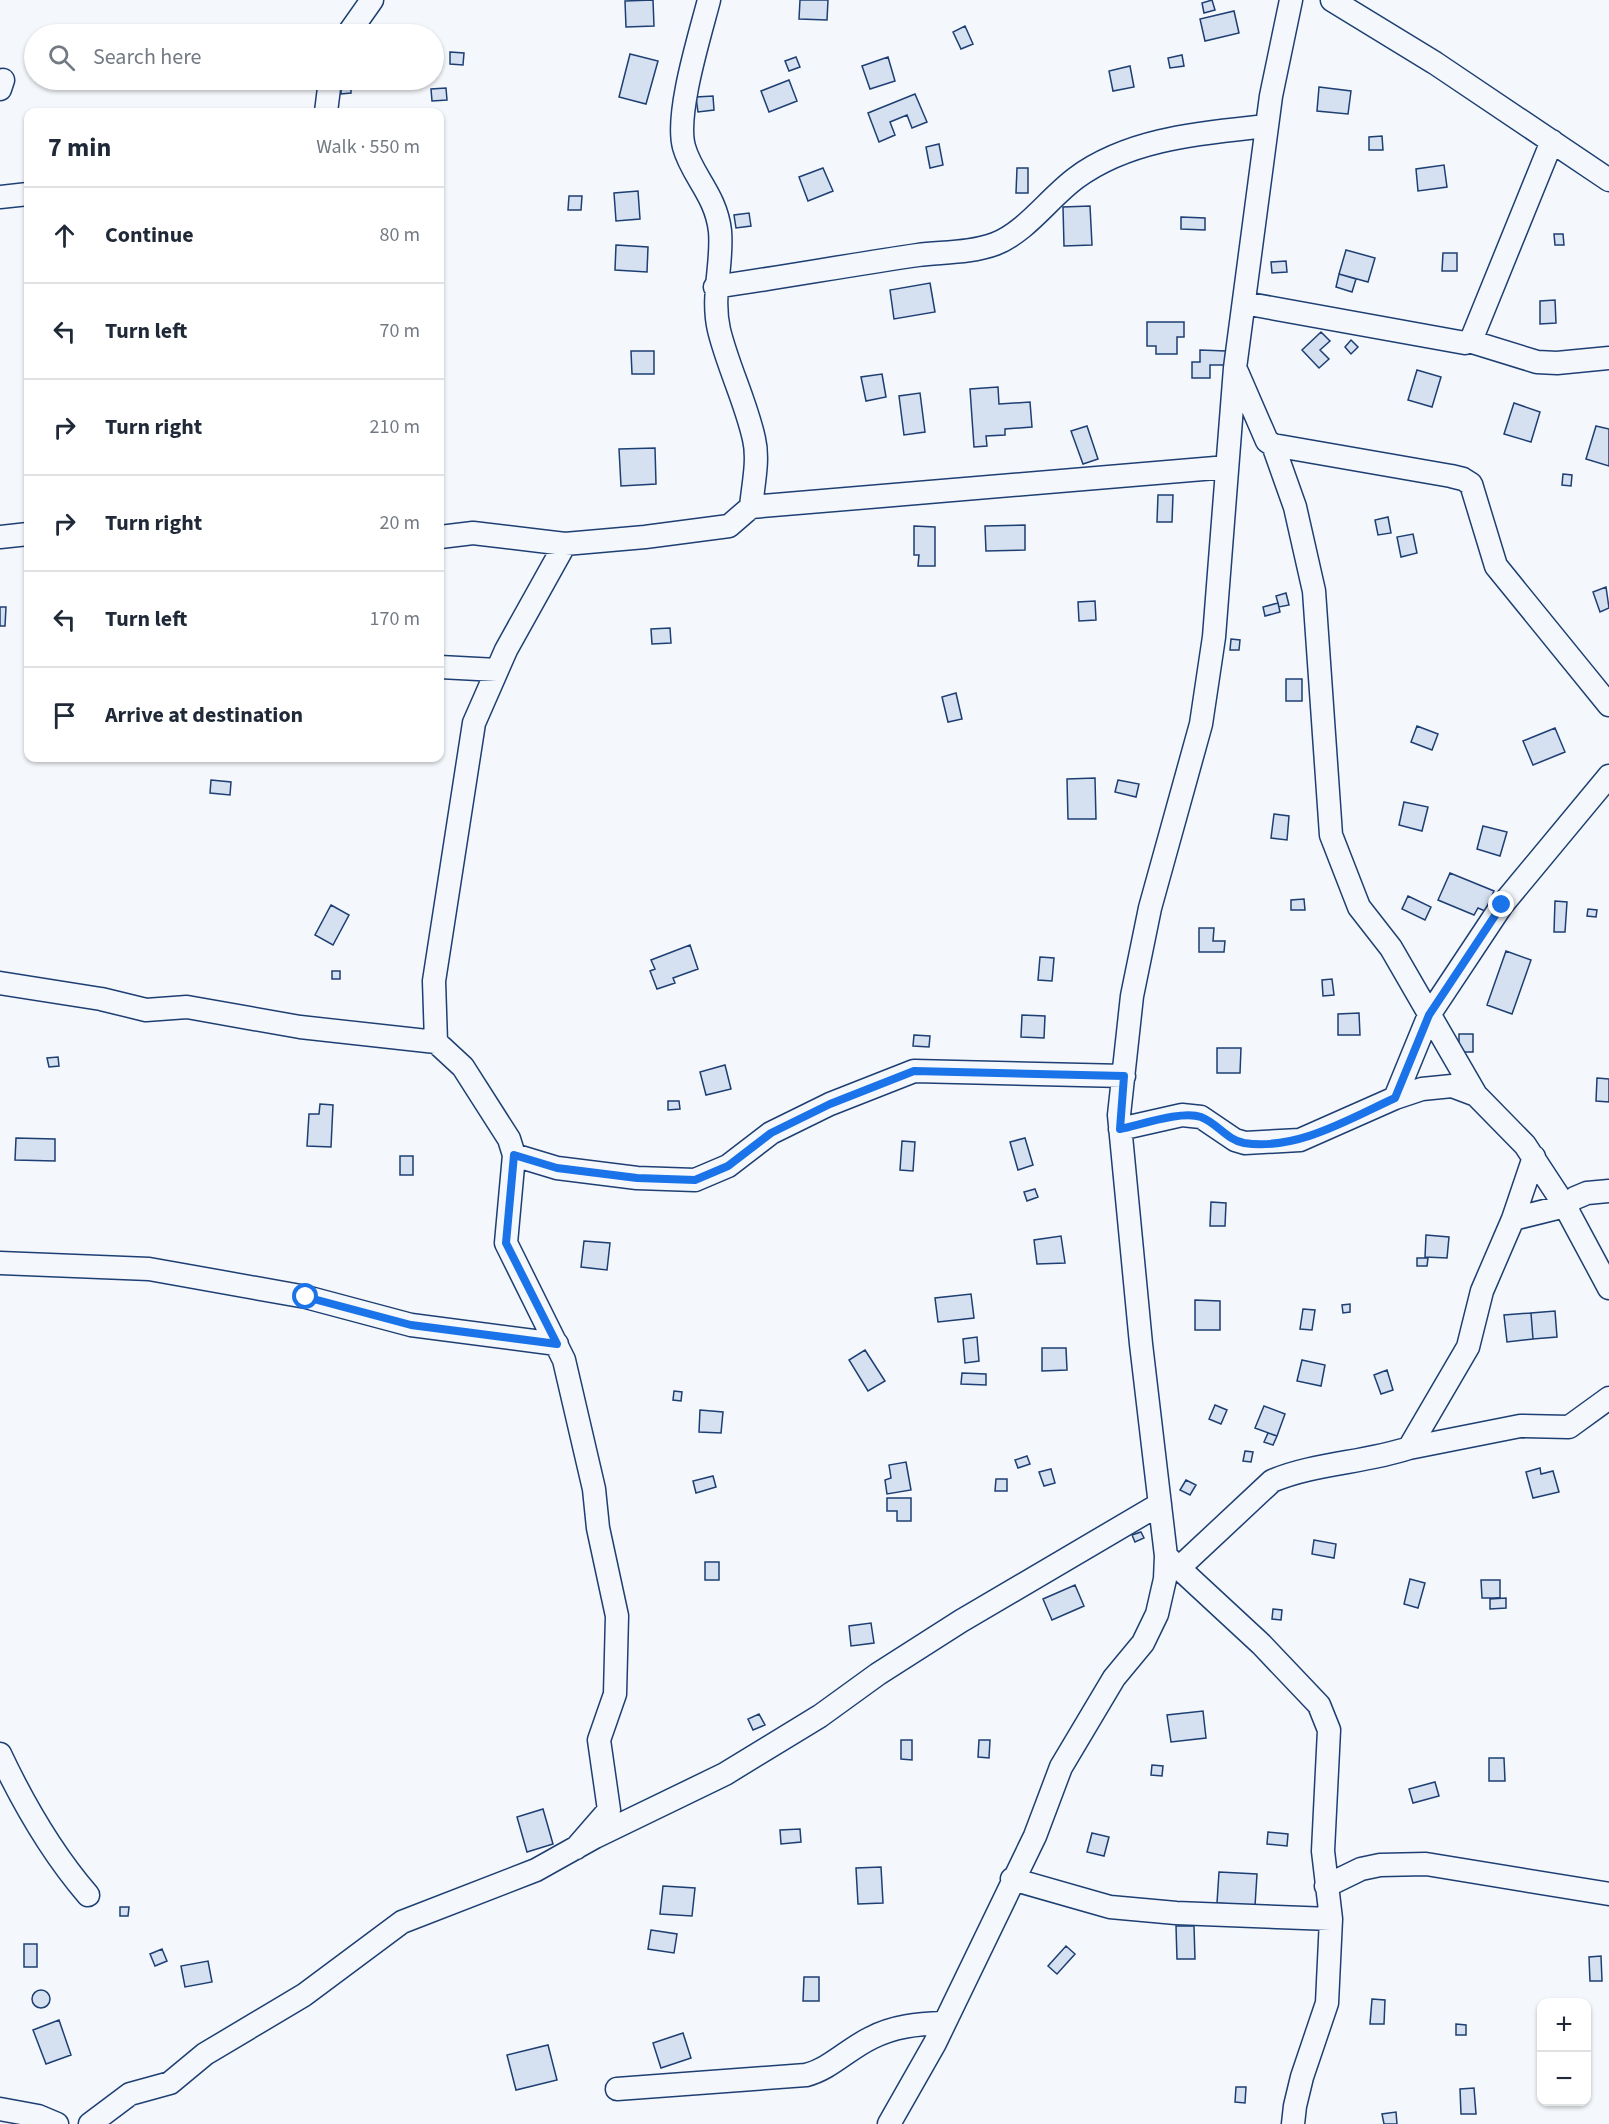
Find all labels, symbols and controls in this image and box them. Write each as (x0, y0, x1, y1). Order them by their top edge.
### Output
search box (24, 24, 444, 90)
icon: search (45, 41, 78, 74)
text: Search here (93, 41, 201, 73)
text: 7 min (48, 129, 111, 166)
text: Walk · 550 m (316, 133, 420, 161)
icon: ahead (48, 219, 81, 252)
text: Continue (105, 219, 194, 251)
text: 80 m (380, 221, 420, 249)
icon: left (48, 315, 81, 348)
text: Turn left (105, 315, 187, 347)
text: 70 m (380, 317, 420, 345)
icon: right (48, 411, 81, 444)
text: Turn right (105, 411, 202, 443)
text: 210 m (370, 413, 420, 441)
icon: right (48, 507, 81, 540)
text: Turn right (105, 507, 202, 539)
text: 20 m (380, 509, 420, 537)
icon: left (48, 603, 81, 636)
text: Turn left (105, 603, 187, 635)
text: 170 m (370, 605, 420, 633)
icon: arrive (48, 699, 81, 732)
text: Arrive at destination (105, 699, 303, 731)
route end (1488, 891, 1514, 917)
route start (292, 1283, 318, 1309)
map controls (1537, 1998, 1591, 2106)
button: + (1537, 1998, 1591, 2052)
button: − (1537, 2052, 1591, 2106)

